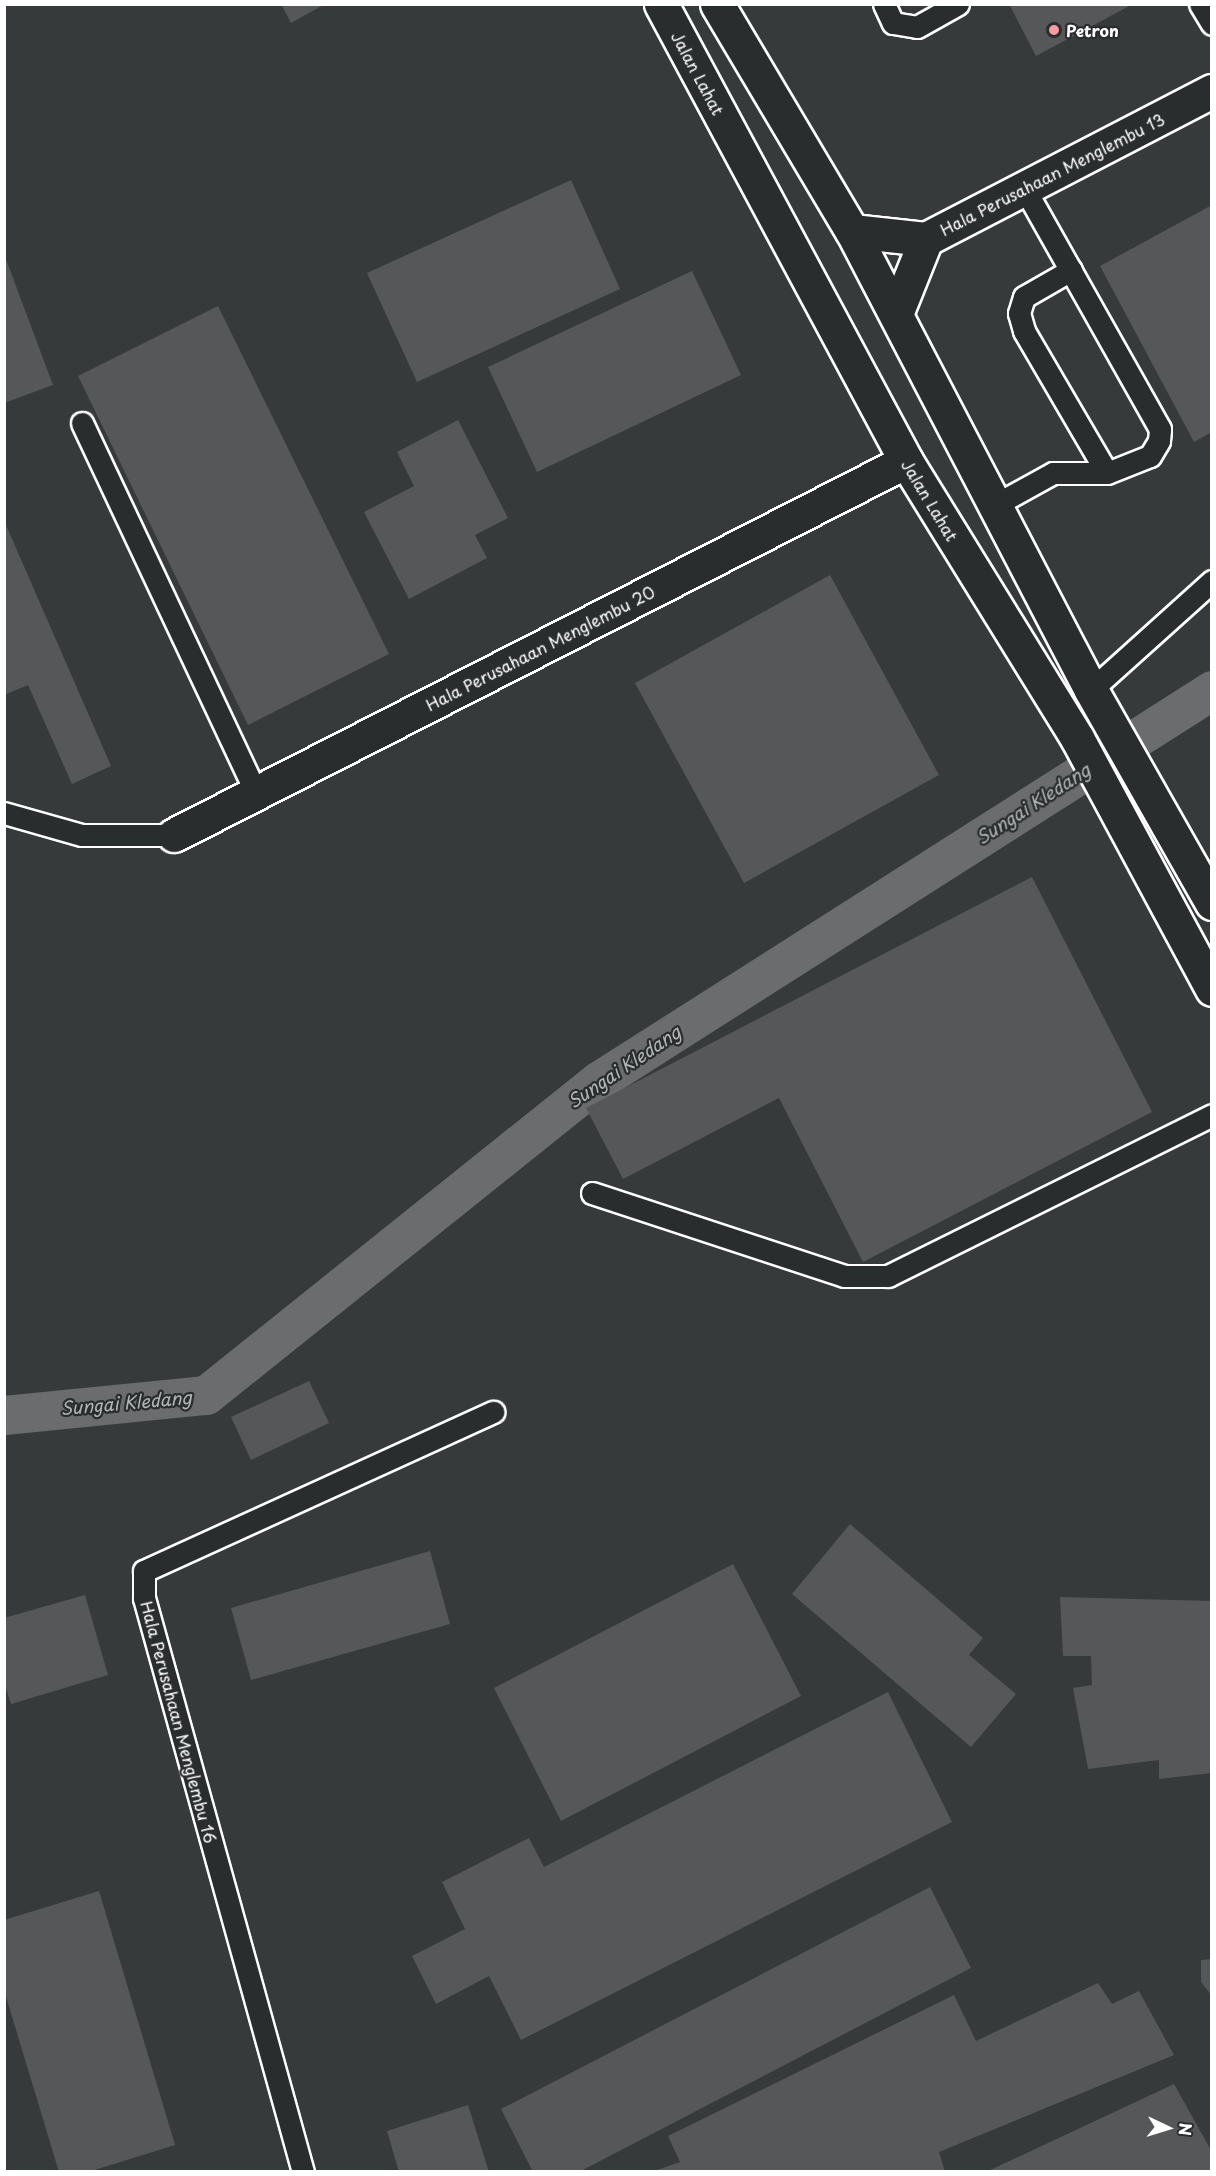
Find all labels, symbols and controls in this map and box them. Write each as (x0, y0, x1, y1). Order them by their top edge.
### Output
place label: Petron (1066, 20, 1119, 40)
marker: Petron (1047, 23, 1061, 37)
street label: Jalan Lahat (668, 28, 728, 118)
street label: Hala Perusahaan Menglembu 13 (937, 109, 1167, 239)
street label: Jalan Lahat (898, 456, 962, 544)
street label: Hala Perusahaan Menglembu 20 (422, 582, 658, 714)
water label: Sungai Kledang (971, 759, 1095, 849)
water label: Sungai Kledang (563, 1021, 685, 1113)
water label: Sungai Kledang (58, 1386, 194, 1420)
street label: Hala Perusahaan Menglembu 16 (137, 1599, 221, 1845)
north arrow (1138, 2098, 1198, 2158)
text: N (1174, 2122, 1198, 2136)

